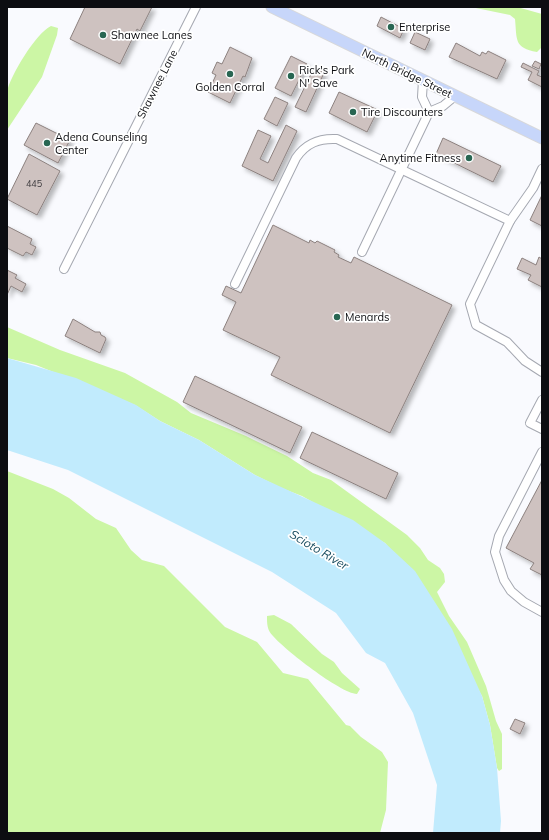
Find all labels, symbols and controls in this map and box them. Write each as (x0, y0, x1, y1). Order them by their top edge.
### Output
place label: Enterprise (399, 20, 450, 34)
marker: Enterprise (386, 22, 396, 32)
place label: Shawnee Lanes (111, 28, 192, 42)
marker: Shawnee Lanes (98, 30, 108, 40)
street label: North Bridge Street (360, 45, 454, 101)
street label: Shawnee Lane (134, 47, 180, 121)
place label: Rick's Park N' Save (299, 63, 355, 90)
marker: Golden Corral (225, 69, 235, 79)
marker: Rick's Park N' Save (286, 71, 296, 81)
place label: Golden Corral (195, 80, 265, 94)
place label: Tire Discounters (361, 105, 443, 119)
marker: Tire Discounters (348, 107, 358, 117)
place label: Adena Counseling Center (55, 130, 148, 157)
marker: Adena Counseling Center (42, 138, 52, 148)
place label: Anytime Fitness (380, 151, 461, 165)
marker: Anytime Fitness (464, 153, 474, 163)
house number: 445 (26, 178, 43, 189)
place label: Menards (345, 310, 389, 324)
marker: Menards (332, 312, 342, 322)
water label: Scioto River (287, 526, 352, 573)

